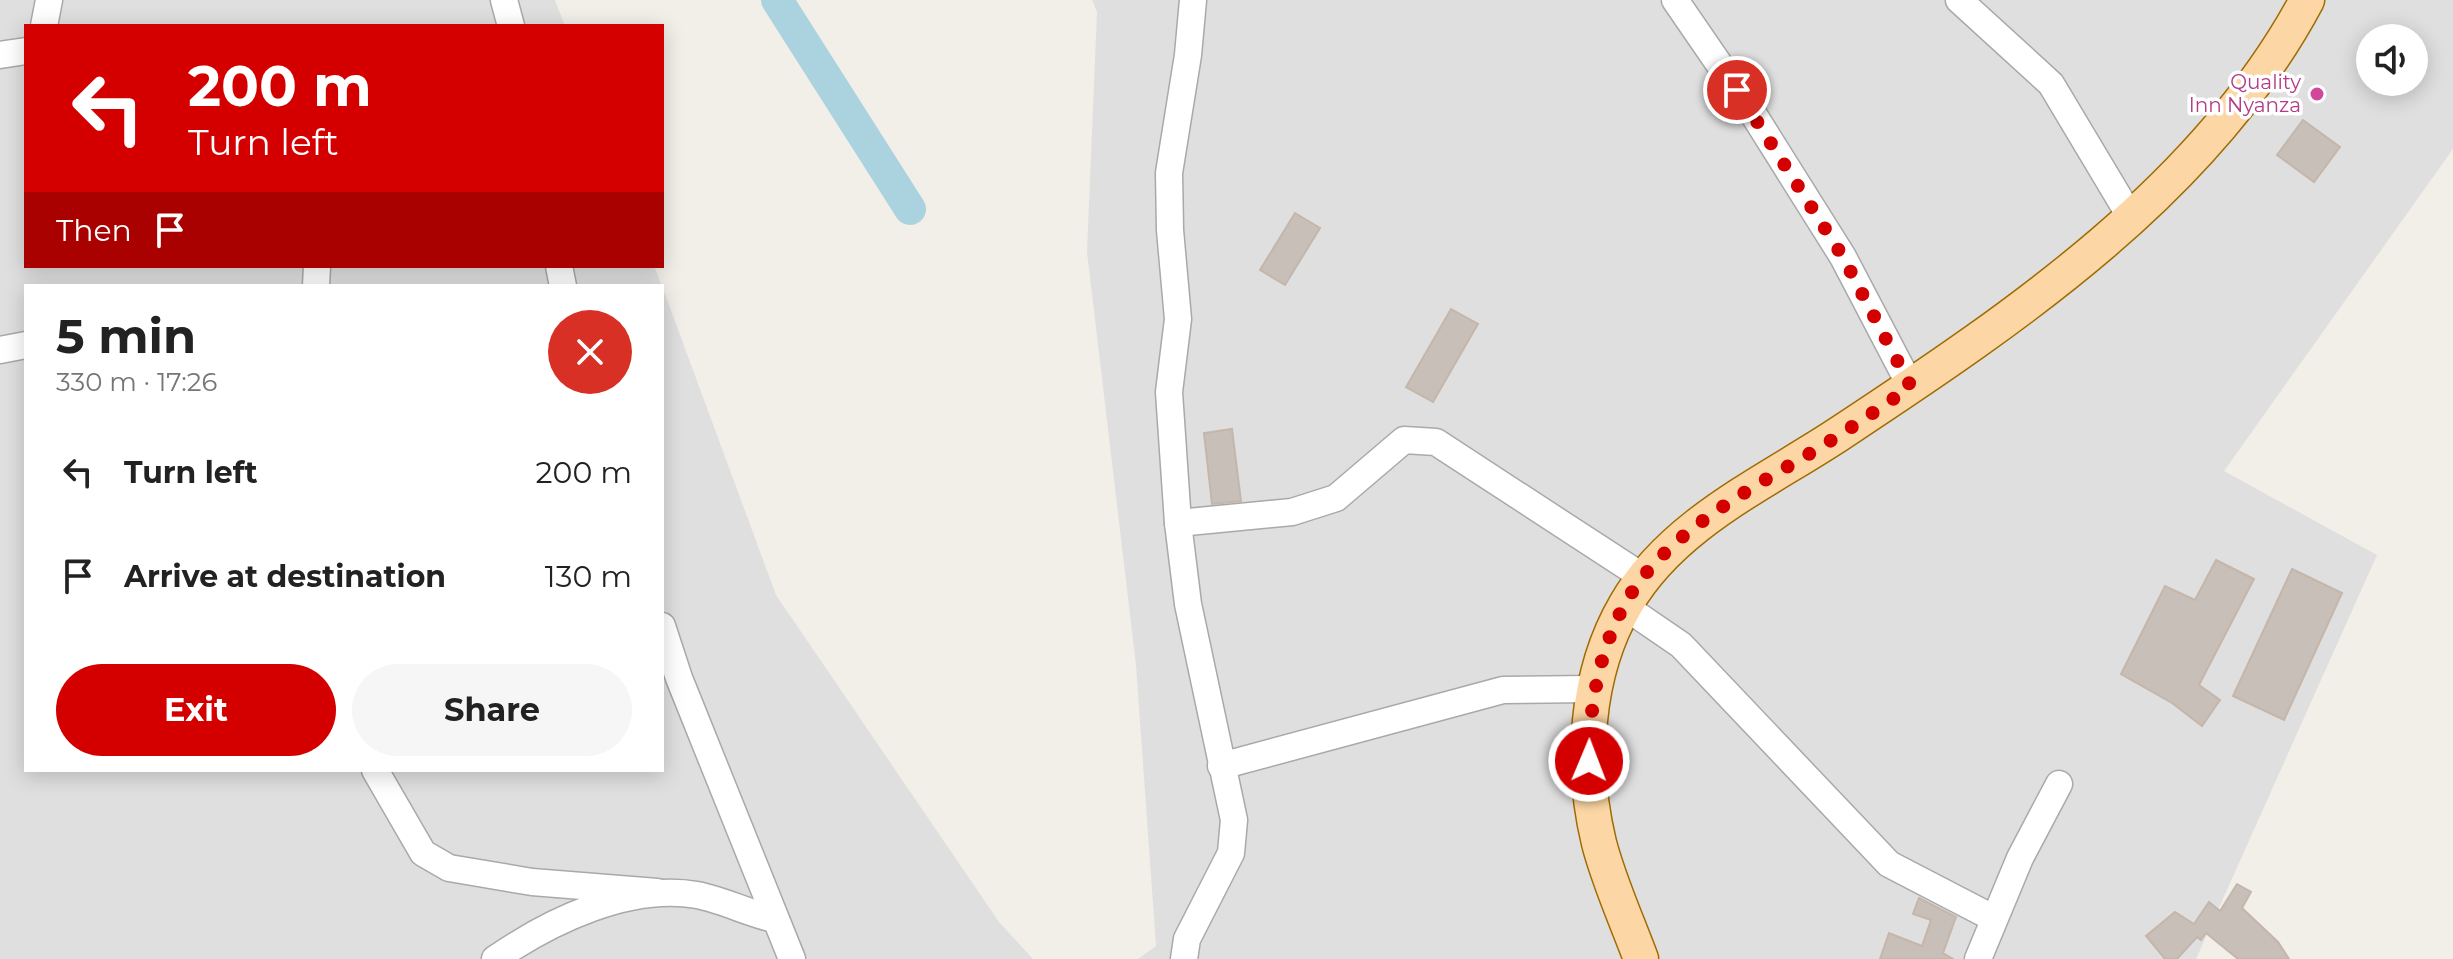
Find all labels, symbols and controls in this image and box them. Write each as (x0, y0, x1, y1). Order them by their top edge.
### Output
map controls (2356, 24, 2428, 96)
button: sound (2356, 24, 2428, 96)
text: 200 m (188, 52, 372, 120)
icon: left (56, 56, 160, 160)
pin (1703, 56, 1771, 124)
icon: arrive (1715, 68, 1759, 112)
place label: Quality Inn Nyanza (2189, 70, 2301, 117)
marker: Quality Inn Nyanza (2308, 85, 2326, 103)
text: Turn left (188, 120, 339, 164)
icon: arrive (148, 208, 192, 252)
text: Then (56, 212, 132, 249)
text: 5 min (56, 307, 196, 365)
button: close (548, 310, 632, 394)
text: 330 m · 17:26 (56, 366, 217, 398)
icon: left (56, 450, 100, 494)
text: Turn left (124, 454, 257, 491)
text: 200 m (536, 454, 632, 491)
icon: arrive (56, 554, 100, 598)
text: Arrive at destination (124, 558, 446, 595)
text: 130 m (545, 558, 632, 595)
button: Exit (56, 664, 336, 756)
button: Share (352, 664, 632, 756)
position arrow (1547, 719, 1631, 803)

